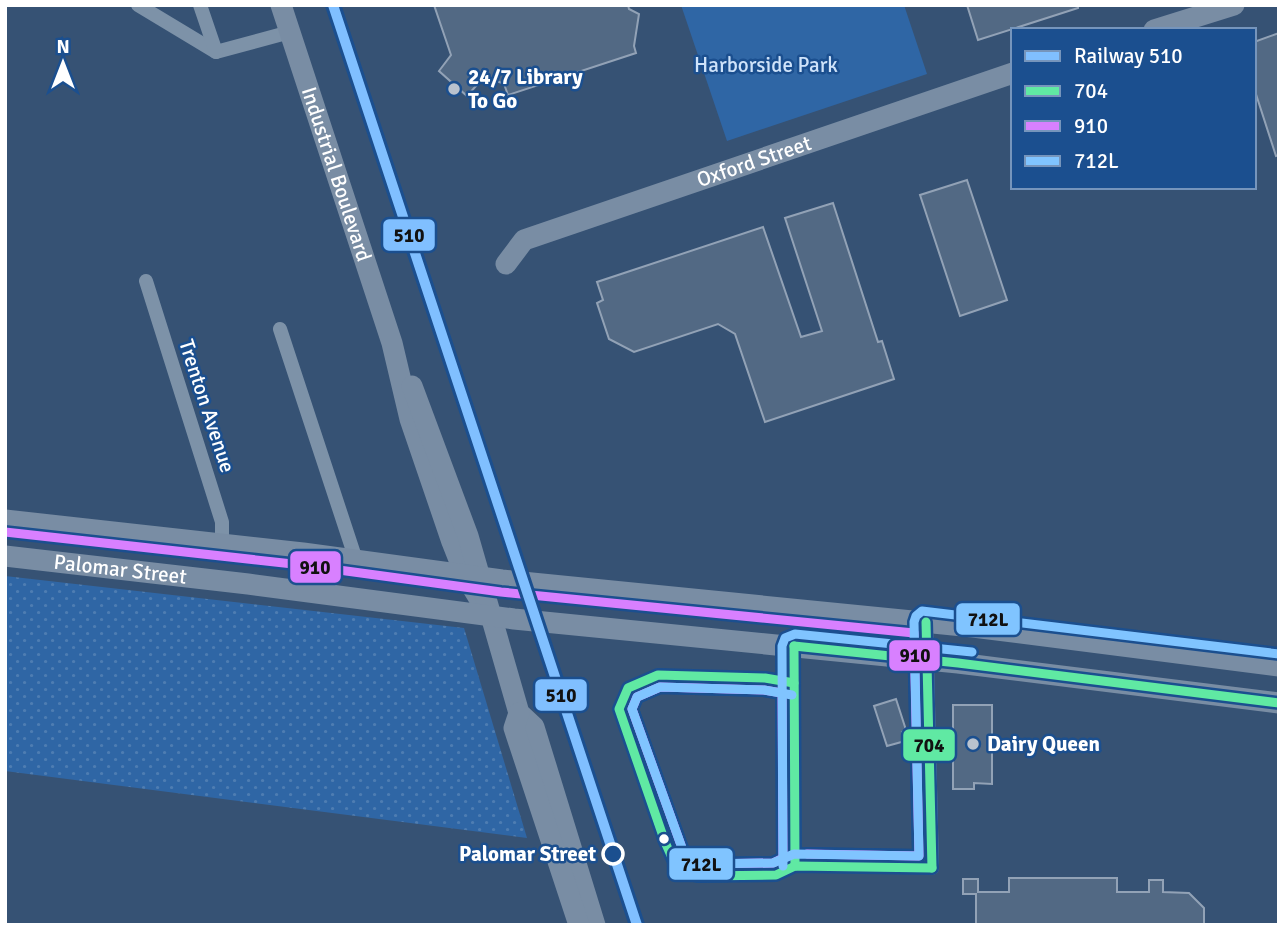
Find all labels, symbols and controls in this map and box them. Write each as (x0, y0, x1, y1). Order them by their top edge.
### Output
north arrow (28, 28, 98, 98)
legend (1011, 28, 1256, 189)
text: N (56, 35, 70, 59)
text: Railway 510 (1074, 43, 1183, 69)
park label: Harborside Park (694, 52, 838, 78)
place label: 24/7 Library To Go (468, 64, 583, 114)
text: 704 (1074, 78, 1108, 104)
marker: 24/7 Library To Go (446, 81, 462, 97)
street label: Industrial Boulevard (296, 83, 377, 265)
text: 910 (1074, 113, 1108, 139)
street label: Oxford Street (693, 130, 815, 193)
text: 712L (1074, 148, 1119, 174)
line badge: 510 (382, 218, 436, 252)
text: 510 (394, 224, 424, 248)
street label: Trenton Avenue (173, 336, 241, 476)
street label: Palomar Street (52, 549, 188, 590)
line badge: 910 (289, 550, 342, 584)
text: 910 (300, 556, 330, 580)
line badge: 712L (955, 602, 1021, 636)
text: 712L (968, 608, 1008, 632)
line badge: 910 (888, 639, 941, 672)
text: 910 (900, 644, 930, 668)
line badge: 510 (534, 678, 588, 712)
text: 510 (546, 684, 576, 708)
line badge: 704 (902, 728, 956, 762)
place label: Dairy Queen (987, 731, 1100, 757)
text: 704 (914, 734, 944, 758)
marker: Dairy Queen (965, 736, 981, 752)
unlabelled marker (657, 832, 671, 846)
place label: Palomar Street (459, 841, 596, 867)
marker: Palomar Street (602, 843, 624, 865)
line badge: 712L (668, 847, 734, 881)
text: 712L (681, 853, 721, 877)

